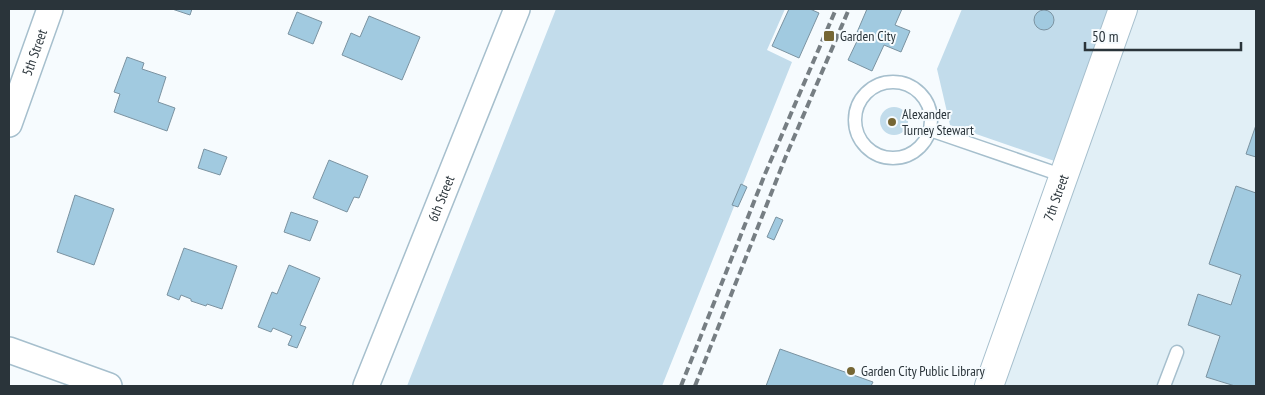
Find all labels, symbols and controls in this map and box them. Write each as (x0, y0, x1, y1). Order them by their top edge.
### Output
scale bar (1085, 20, 1241, 52)
street label: 5th Street (18, 26, 51, 78)
place label: Garden City (840, 27, 896, 45)
text: 50 m (1092, 27, 1118, 46)
marker: Garden City (822, 29, 836, 43)
place label: Alexander Turney Stewart (902, 105, 974, 139)
marker: Alexander Turney Stewart (886, 116, 898, 128)
street label: 7th Street (1039, 172, 1073, 223)
street label: 6th Street (424, 173, 459, 224)
place label: Garden City Public Library (861, 362, 986, 380)
marker: Garden City Public Library (845, 365, 857, 377)

